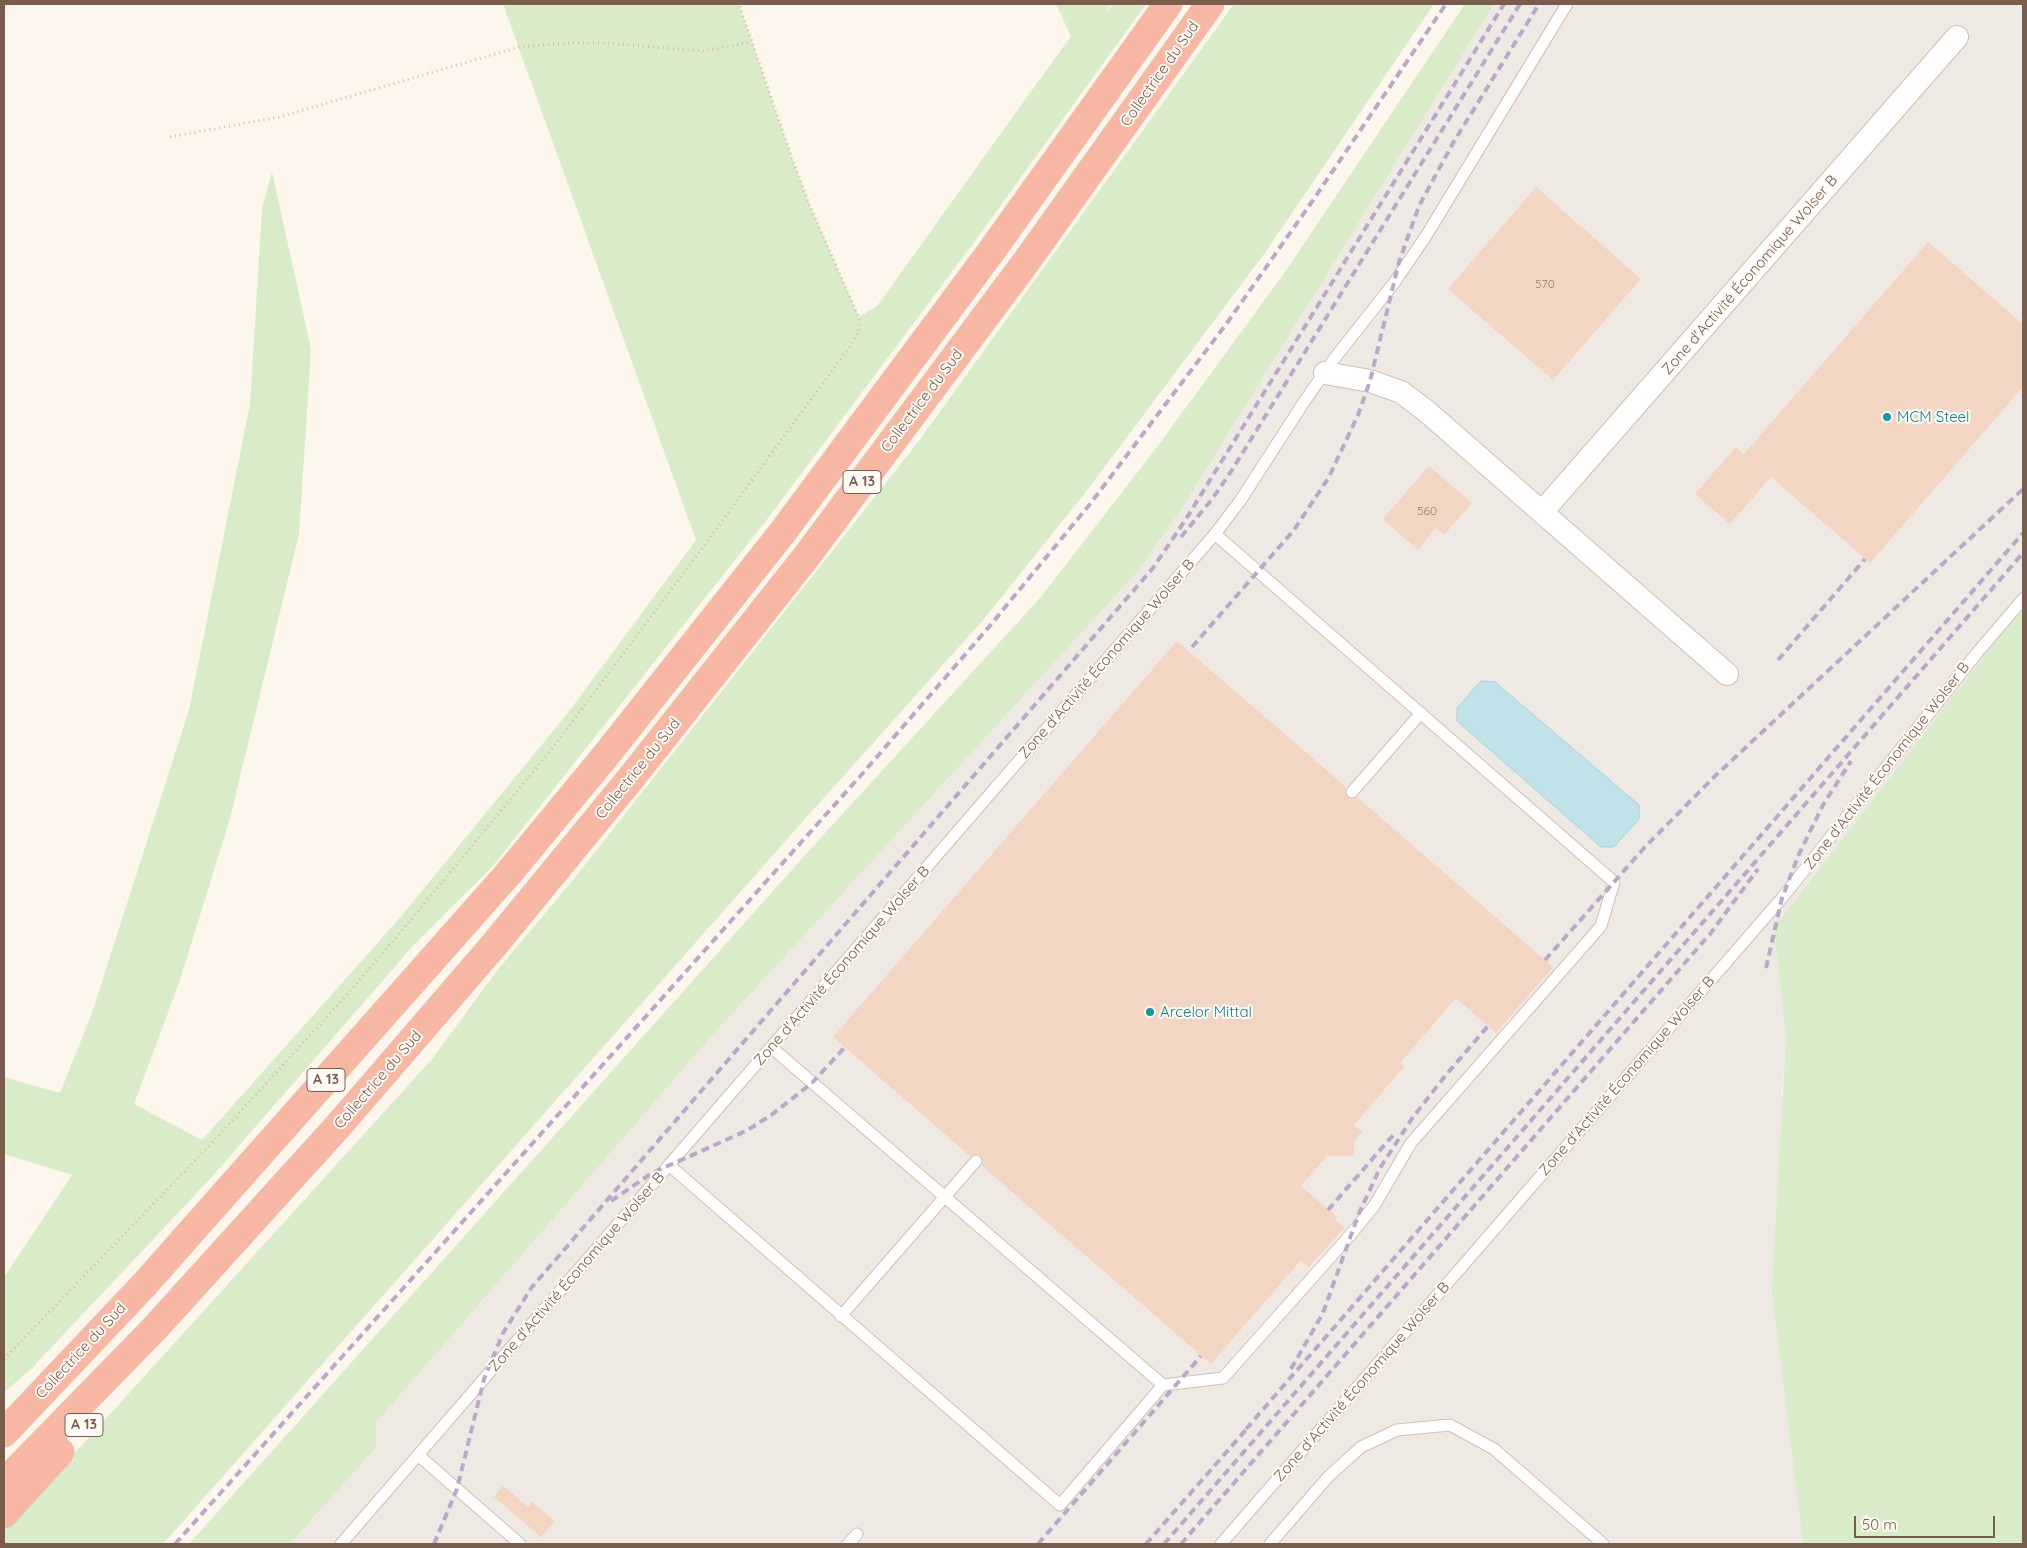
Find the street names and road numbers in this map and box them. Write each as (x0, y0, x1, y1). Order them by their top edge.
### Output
street label: Collectrice du Sud (1117, 18, 1203, 130)
street label: Zone d'Activité Économique Wolser B (1658, 172, 1842, 378)
street label: Collectrice du Sud (877, 346, 967, 456)
road number: A 13 (843, 471, 881, 494)
street label: Zone d'Activité Économique Wolser B (1015, 556, 1199, 762)
street label: Zone d'Activité Économique Wolser B (1800, 659, 1974, 873)
street label: Collectrice du Sud (592, 715, 684, 823)
street label: Zone d'Activité Économique Wolser B (750, 863, 934, 1069)
street label: Zone d'Activité Économique Wolser B (1535, 973, 1719, 1179)
street label: Collectrice du Sud (330, 1027, 426, 1133)
road number: A 13 (307, 1068, 345, 1092)
street label: Zone d'Activité Économique Wolser B (485, 1169, 669, 1375)
street label: Zone d'Activité Économique Wolser B (1270, 1279, 1454, 1485)
street label: Collectrice du Sud (32, 1299, 130, 1403)
road number: A 13 (65, 1414, 103, 1436)

